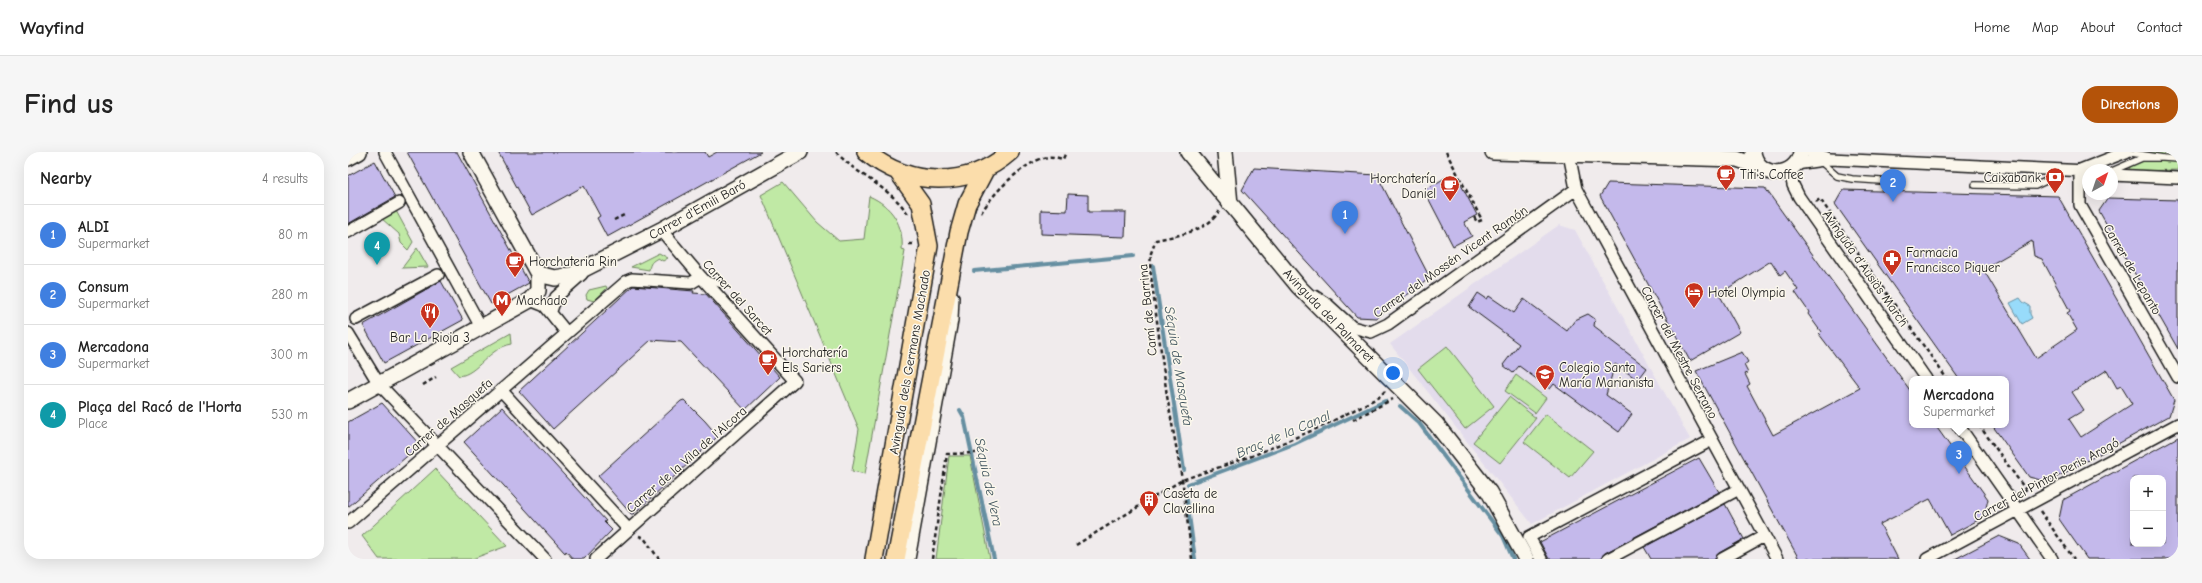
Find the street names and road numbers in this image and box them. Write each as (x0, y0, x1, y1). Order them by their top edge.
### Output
street label: Carrer d'Emili Baró (646, 177, 748, 242)
street label: Carrer del Mossén Vicent Ramón (1370, 202, 1530, 321)
street label: Avinguda d'Ausiàs March (1820, 207, 1912, 329)
street label: Carrer de Lepanto (2100, 221, 2165, 317)
street label: Carrer del Sarcet (700, 256, 776, 339)
street label: Camí de Barrina (1135, 263, 1160, 357)
street label: Avinguda del Palmaret (1280, 266, 1378, 366)
street label: Avinguda dels Germans Machado (886, 268, 933, 456)
street label: Carrer del Mestre Serrano (1638, 283, 1721, 421)
street label: Carrer de Masquefa (401, 375, 495, 460)
street label: Carrer de la Vila de l'Alcora (623, 403, 750, 516)
street label: Carrer del Pintor Peris Aragó (1971, 435, 2122, 524)

